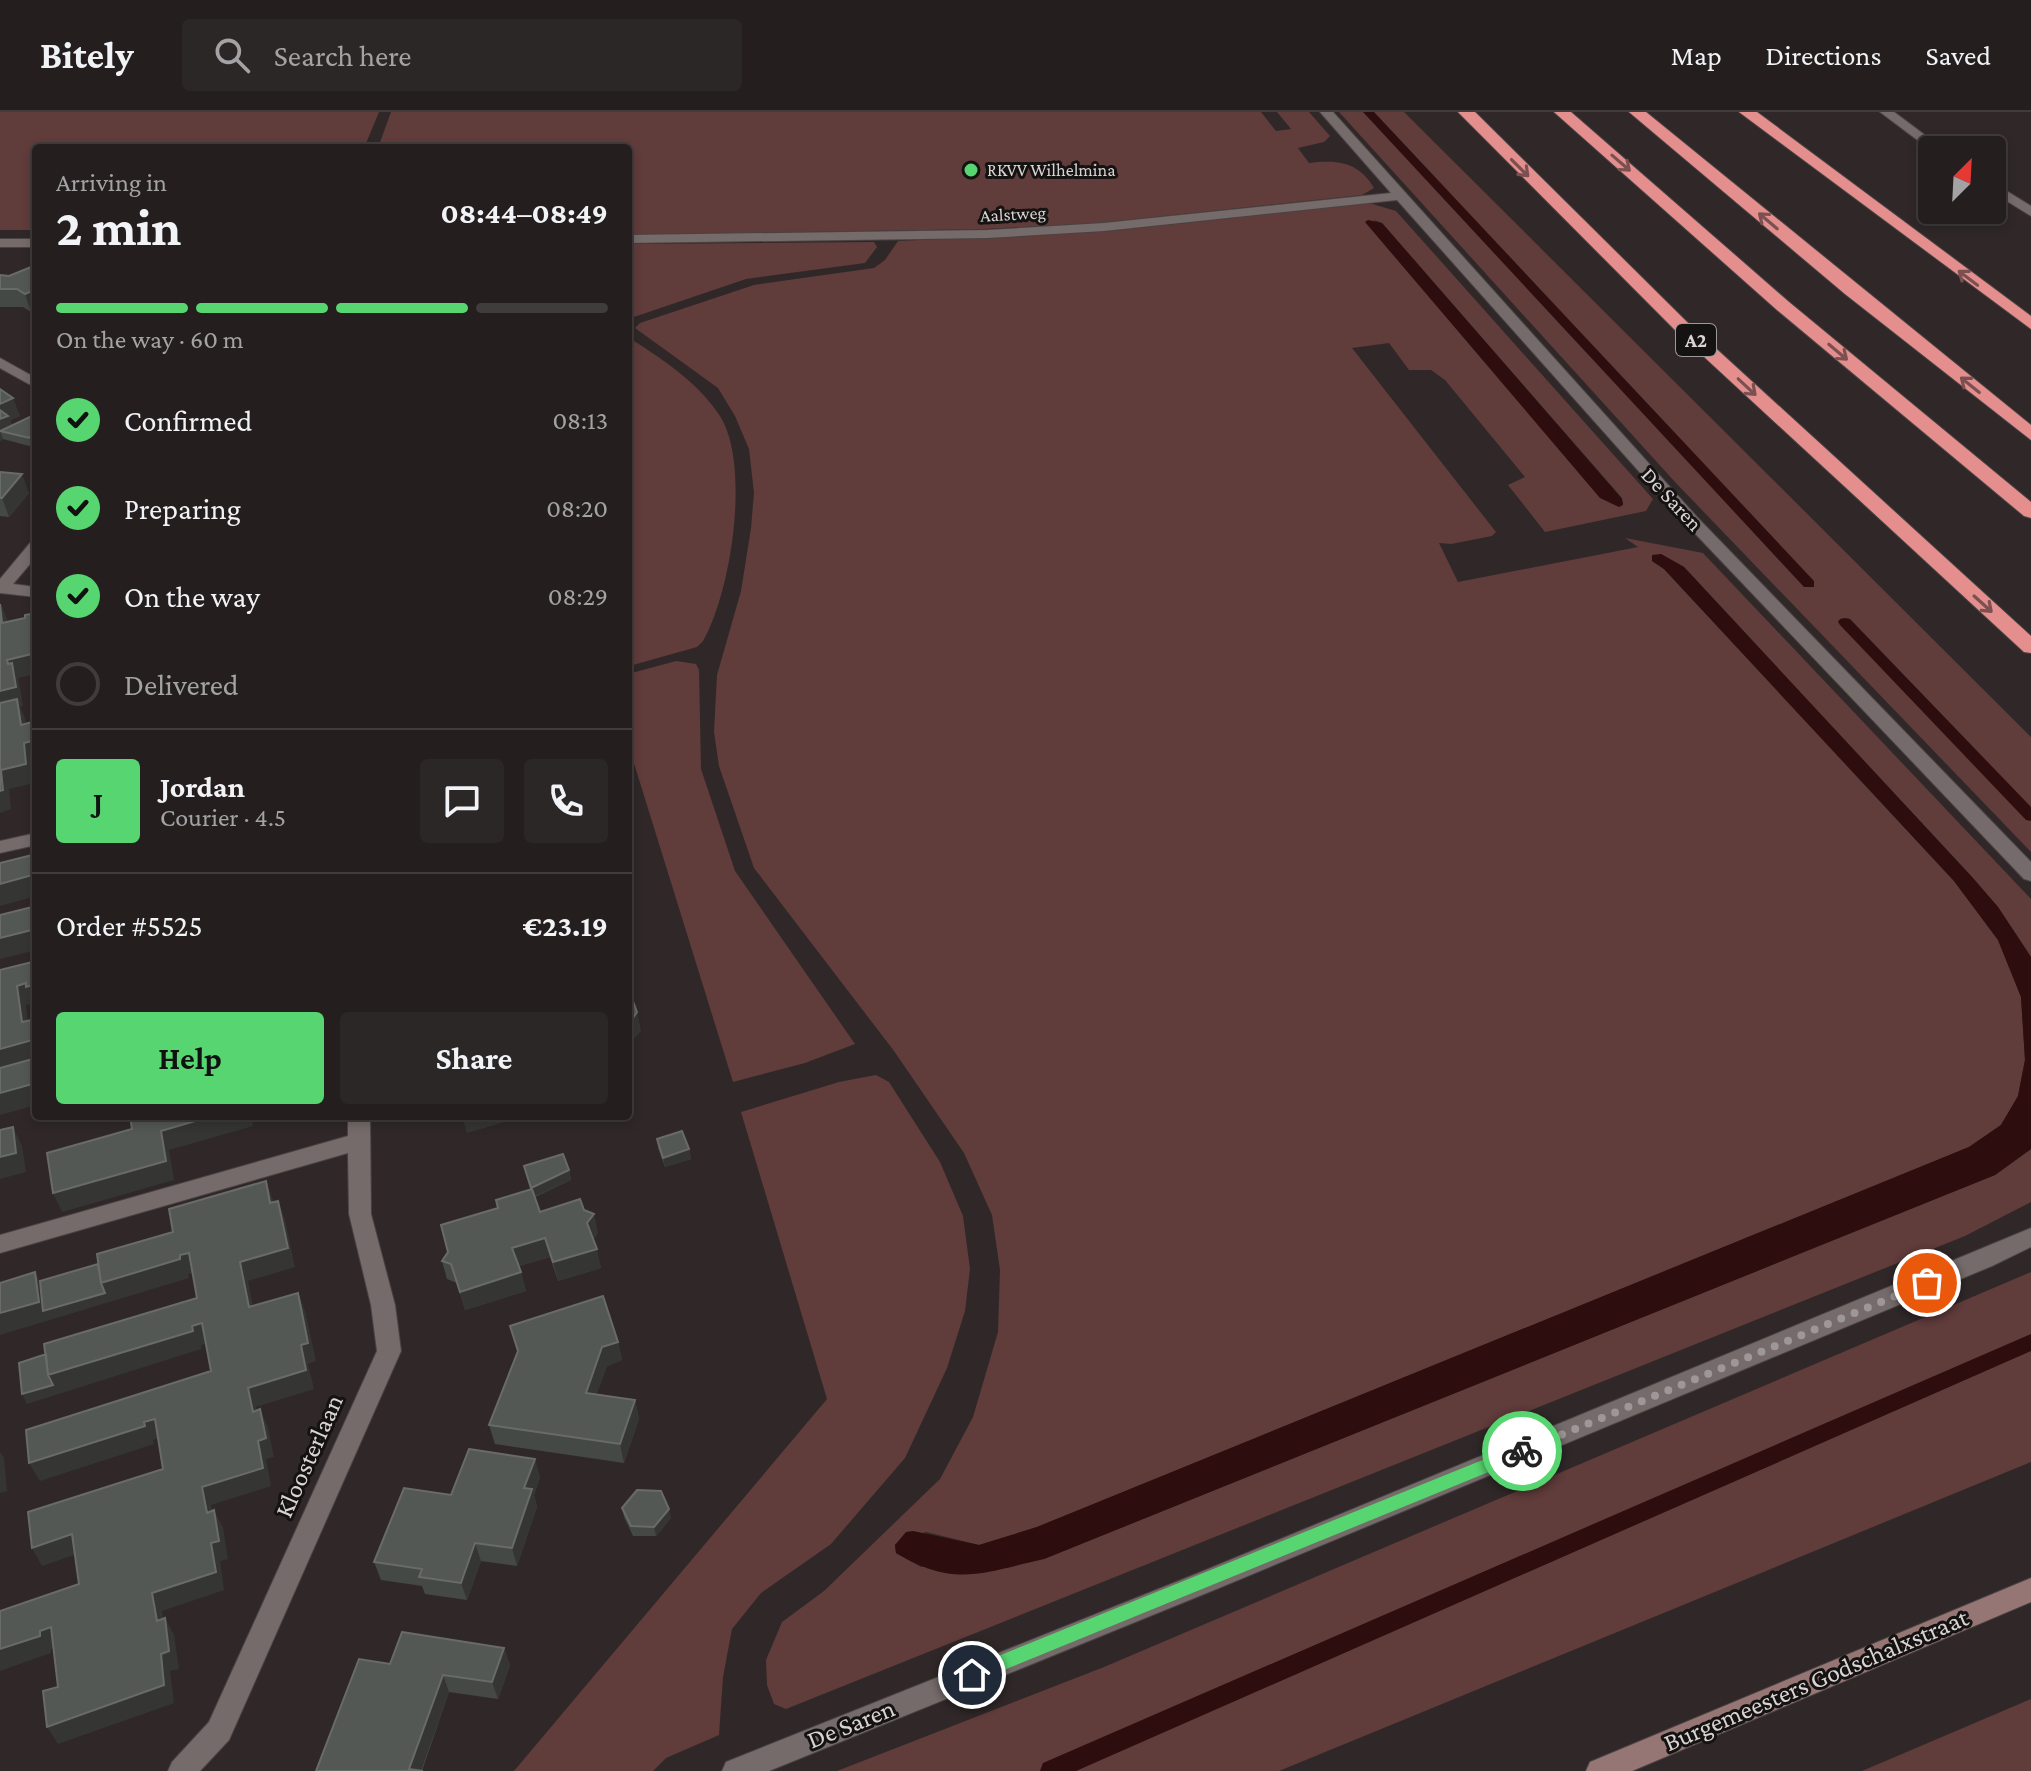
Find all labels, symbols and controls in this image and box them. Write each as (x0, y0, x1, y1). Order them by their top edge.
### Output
search box (182, 19, 742, 91)
icon: search (210, 33, 254, 77)
text: Bitely (40, 34, 134, 76)
text: Search here (274, 39, 412, 72)
text: Map (1671, 40, 1722, 71)
text: Directions (1766, 40, 1881, 71)
text: Saved (1925, 40, 1991, 71)
north arrow (1918, 136, 2006, 224)
map controls (1918, 136, 2006, 224)
one-way arrow (1610, 154, 1630, 172)
one-way arrow (1510, 158, 1530, 177)
place label: RKVV Wilhelmina (987, 160, 1116, 180)
marker: RKVV Wilhelmina (962, 161, 980, 179)
text: Arriving in (56, 168, 167, 197)
text: 08:44–08:49 (441, 196, 608, 229)
text: 2 min (56, 198, 181, 256)
street label: Aalstweg (980, 202, 1047, 226)
one-way arrow (1758, 212, 1779, 230)
one-way arrow (1958, 270, 1979, 287)
road number: A2 (1676, 324, 1716, 356)
text: On the way · 60 m (56, 325, 244, 354)
one-way arrow (1828, 343, 1848, 361)
one-way arrow (1960, 376, 1981, 394)
one-way arrow (1737, 378, 1757, 397)
icon: check (56, 398, 100, 442)
text: Confirmed (124, 404, 252, 437)
text: 08:13 (552, 406, 608, 435)
street label: De Saren (1636, 462, 1708, 536)
icon: check (56, 486, 100, 530)
text: Preparing (124, 492, 241, 525)
text: 08:20 (546, 494, 608, 523)
icon: check (56, 574, 100, 618)
text: On the way (124, 580, 260, 613)
text: 08:29 (548, 582, 608, 611)
one-way arrow (1972, 595, 1992, 613)
text: Delivered (124, 668, 239, 701)
button: chat (420, 759, 504, 843)
button: phone (524, 759, 608, 843)
text: Jordan (160, 770, 245, 803)
text: J (93, 785, 103, 818)
text: Courier · 4.5 (160, 803, 286, 832)
text: Order #5525 (56, 909, 203, 942)
text: €23.19 (523, 909, 608, 942)
button: Help (56, 1012, 324, 1104)
button: Share (340, 1012, 608, 1104)
pin (1893, 1249, 1961, 1317)
icon: bag (1905, 1261, 1949, 1305)
street label: Kloosterlaan (269, 1390, 349, 1522)
courier (1482, 1411, 1562, 1491)
icon: bike (1500, 1429, 1544, 1473)
street label: Burgemeesters Godschalxstraat (1660, 1602, 1973, 1757)
pin (938, 1641, 1006, 1709)
icon: home (950, 1653, 994, 1697)
street label: De Saren (803, 1693, 899, 1755)

